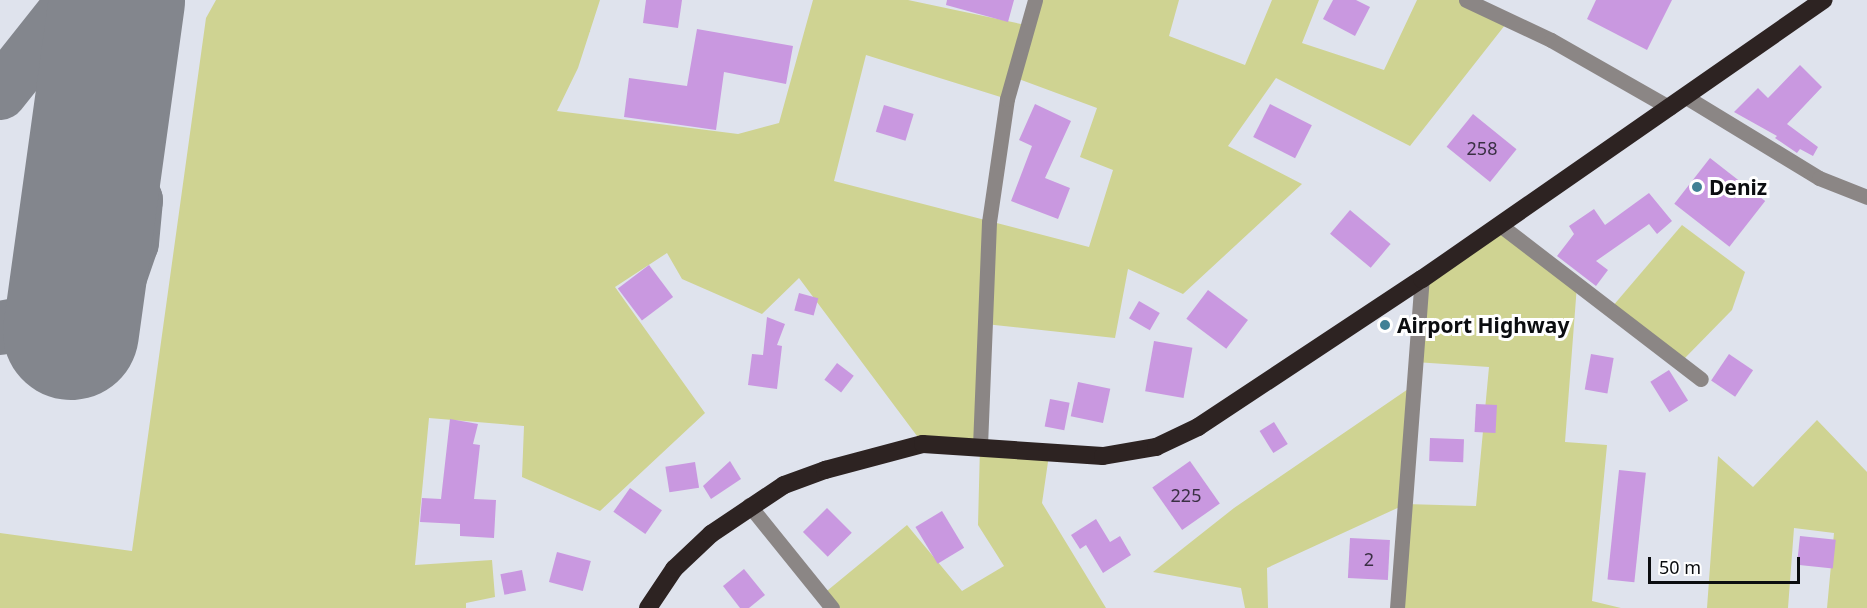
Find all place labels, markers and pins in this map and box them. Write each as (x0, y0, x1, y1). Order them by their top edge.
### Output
place label: Deniz (1709, 174, 1767, 200)
marker: Deniz (1690, 180, 1704, 194)
place label: Airport Highway (1397, 312, 1569, 338)
marker: Airport Highway (1378, 318, 1392, 332)

